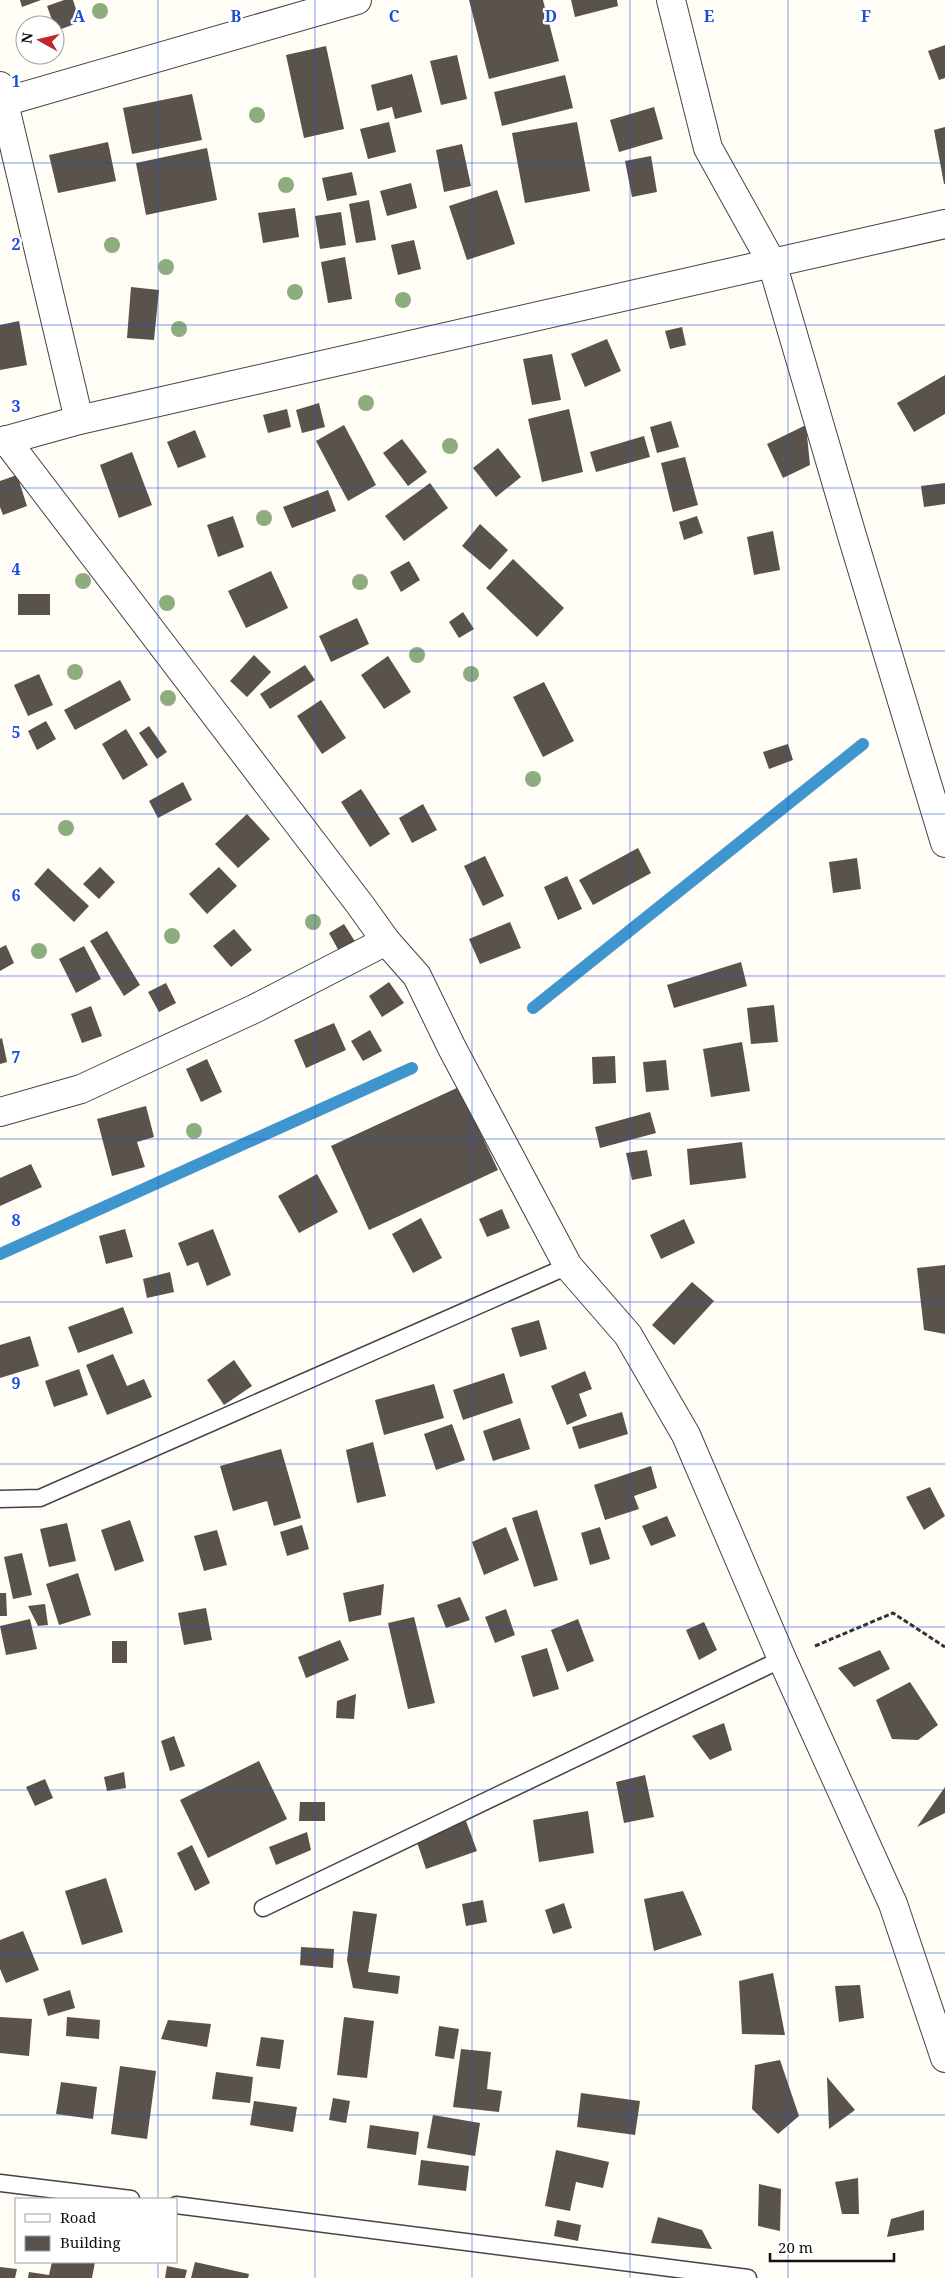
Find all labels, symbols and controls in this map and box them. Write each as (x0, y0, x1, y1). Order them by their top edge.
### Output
text: A (73, 5, 86, 27)
text: B (231, 5, 242, 27)
text: C (389, 5, 400, 27)
text: D (545, 5, 557, 27)
text: E (704, 5, 714, 27)
text: F (861, 5, 871, 27)
north arrow (15, 15, 65, 65)
text: N (16, 31, 37, 45)
text: 1 (11, 70, 21, 92)
text: 2 (11, 233, 21, 255)
text: 3 (11, 395, 21, 417)
text: 4 (11, 558, 21, 580)
text: 5 (11, 721, 21, 743)
text: 6 (11, 884, 21, 906)
text: 7 (11, 1046, 21, 1068)
text: 8 (11, 1209, 21, 1231)
text: 9 (11, 1372, 21, 1394)
legend (15, 2198, 178, 2263)
text: Road (60, 2207, 96, 2227)
scale bar (770, 2230, 894, 2262)
text: Building (60, 2232, 121, 2252)
text: 20 m (778, 2237, 813, 2257)

